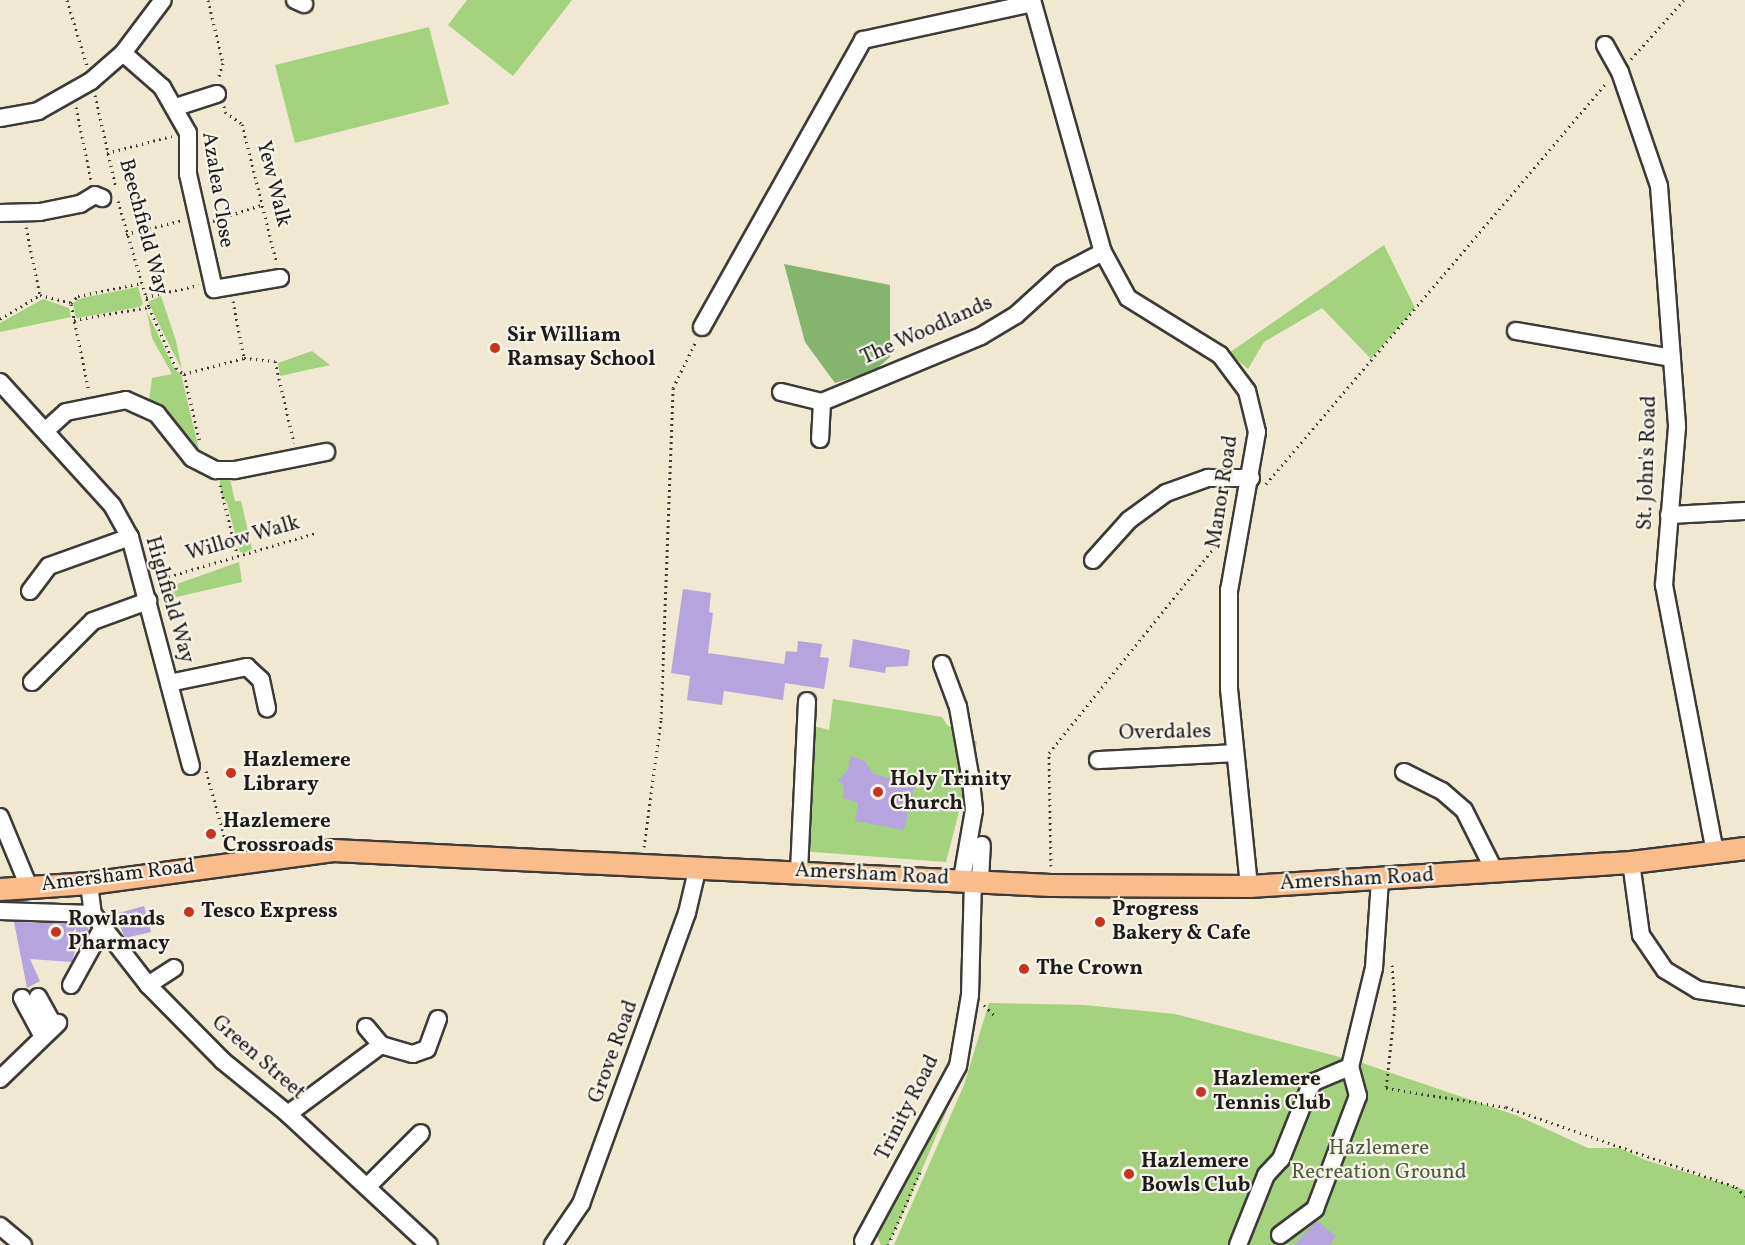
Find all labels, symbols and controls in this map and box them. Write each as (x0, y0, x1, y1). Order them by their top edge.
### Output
street label: Azalea Close (195, 130, 239, 250)
street label: Yew Walk (250, 138, 296, 230)
street label: Beechfield Way (113, 156, 173, 298)
street label: The Woodlands (857, 291, 997, 371)
place label: Sir William Ramsay School (507, 323, 656, 373)
marker: Sir William Ramsay School (488, 341, 502, 355)
street label: St. John's Road (1633, 395, 1663, 531)
street label: Manor Road (1202, 434, 1244, 550)
street label: Willow Walk (183, 511, 303, 567)
street label: Highfield Way (139, 533, 199, 667)
street label: Overdales (1119, 720, 1211, 746)
place label: Hazlemere Library (243, 748, 351, 798)
marker: Hazlemere Library (224, 766, 238, 780)
place label: Holy Trinity Church (890, 767, 1012, 817)
marker: Holy Trinity Church (871, 785, 885, 799)
place label: Hazlemere Crossroads (223, 809, 334, 859)
marker: Hazlemere Crossroads (204, 827, 218, 841)
street label: Amersham Road (40, 854, 196, 898)
street label: Amersham Road (794, 858, 950, 892)
street label: Amersham Road (1279, 863, 1435, 897)
place label: Progress Bakery & Cafe (1112, 897, 1251, 947)
place label: Tesco Express (201, 899, 338, 925)
marker: Tesco Express (182, 905, 196, 919)
place label: Rowlands Pharmacy (68, 907, 170, 957)
marker: Progress Bakery & Cafe (1093, 915, 1107, 929)
marker: Rowlands Pharmacy (49, 925, 63, 939)
place label: The Crown (1036, 956, 1143, 982)
marker: The Crown (1017, 962, 1031, 976)
street label: Grove Road (584, 997, 644, 1107)
street label: Green Street (206, 1010, 310, 1106)
street label: Trinity Road (870, 1051, 946, 1165)
place label: Hazlemere Tennis Club (1213, 1067, 1331, 1117)
marker: Hazlemere Tennis Club (1194, 1085, 1208, 1099)
park label: Hazlemere Recreation Ground (1291, 1136, 1467, 1186)
place label: Hazlemere Bowls Club (1141, 1149, 1250, 1199)
marker: Hazlemere Bowls Club (1122, 1167, 1136, 1181)

